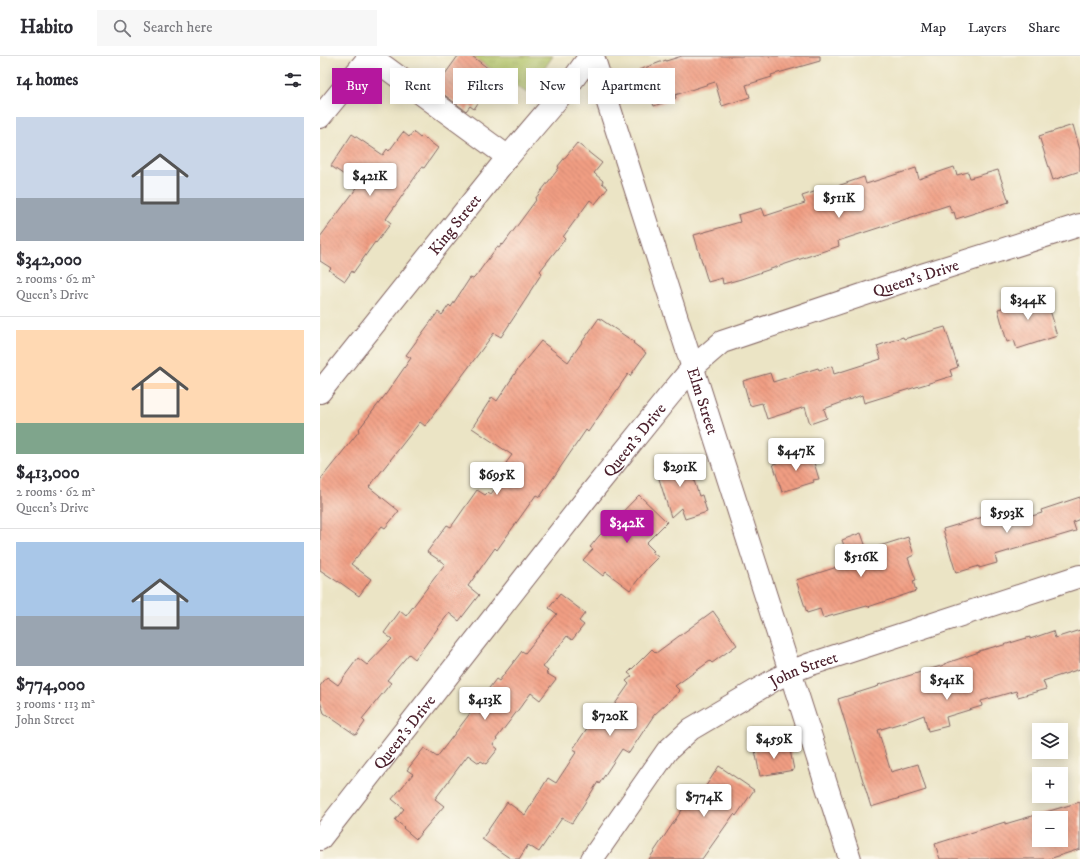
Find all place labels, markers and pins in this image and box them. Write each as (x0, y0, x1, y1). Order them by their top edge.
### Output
pin: $421K (342, 163, 398, 197)
pin: $511K (811, 185, 867, 219)
pin: $344K (1000, 287, 1056, 321)
pin: $447K (768, 438, 824, 472)
pin: $291K (652, 454, 708, 488)
pin: $695K (469, 462, 525, 496)
pin: $593K (979, 500, 1035, 534)
pin: $342K (599, 510, 655, 544)
pin: $516K (833, 544, 889, 578)
pin: $541K (919, 667, 975, 701)
pin: $413K (457, 687, 513, 721)
pin: $720K (582, 703, 638, 737)
pin: $459K (746, 726, 802, 760)
pin: $774K (676, 784, 732, 818)

